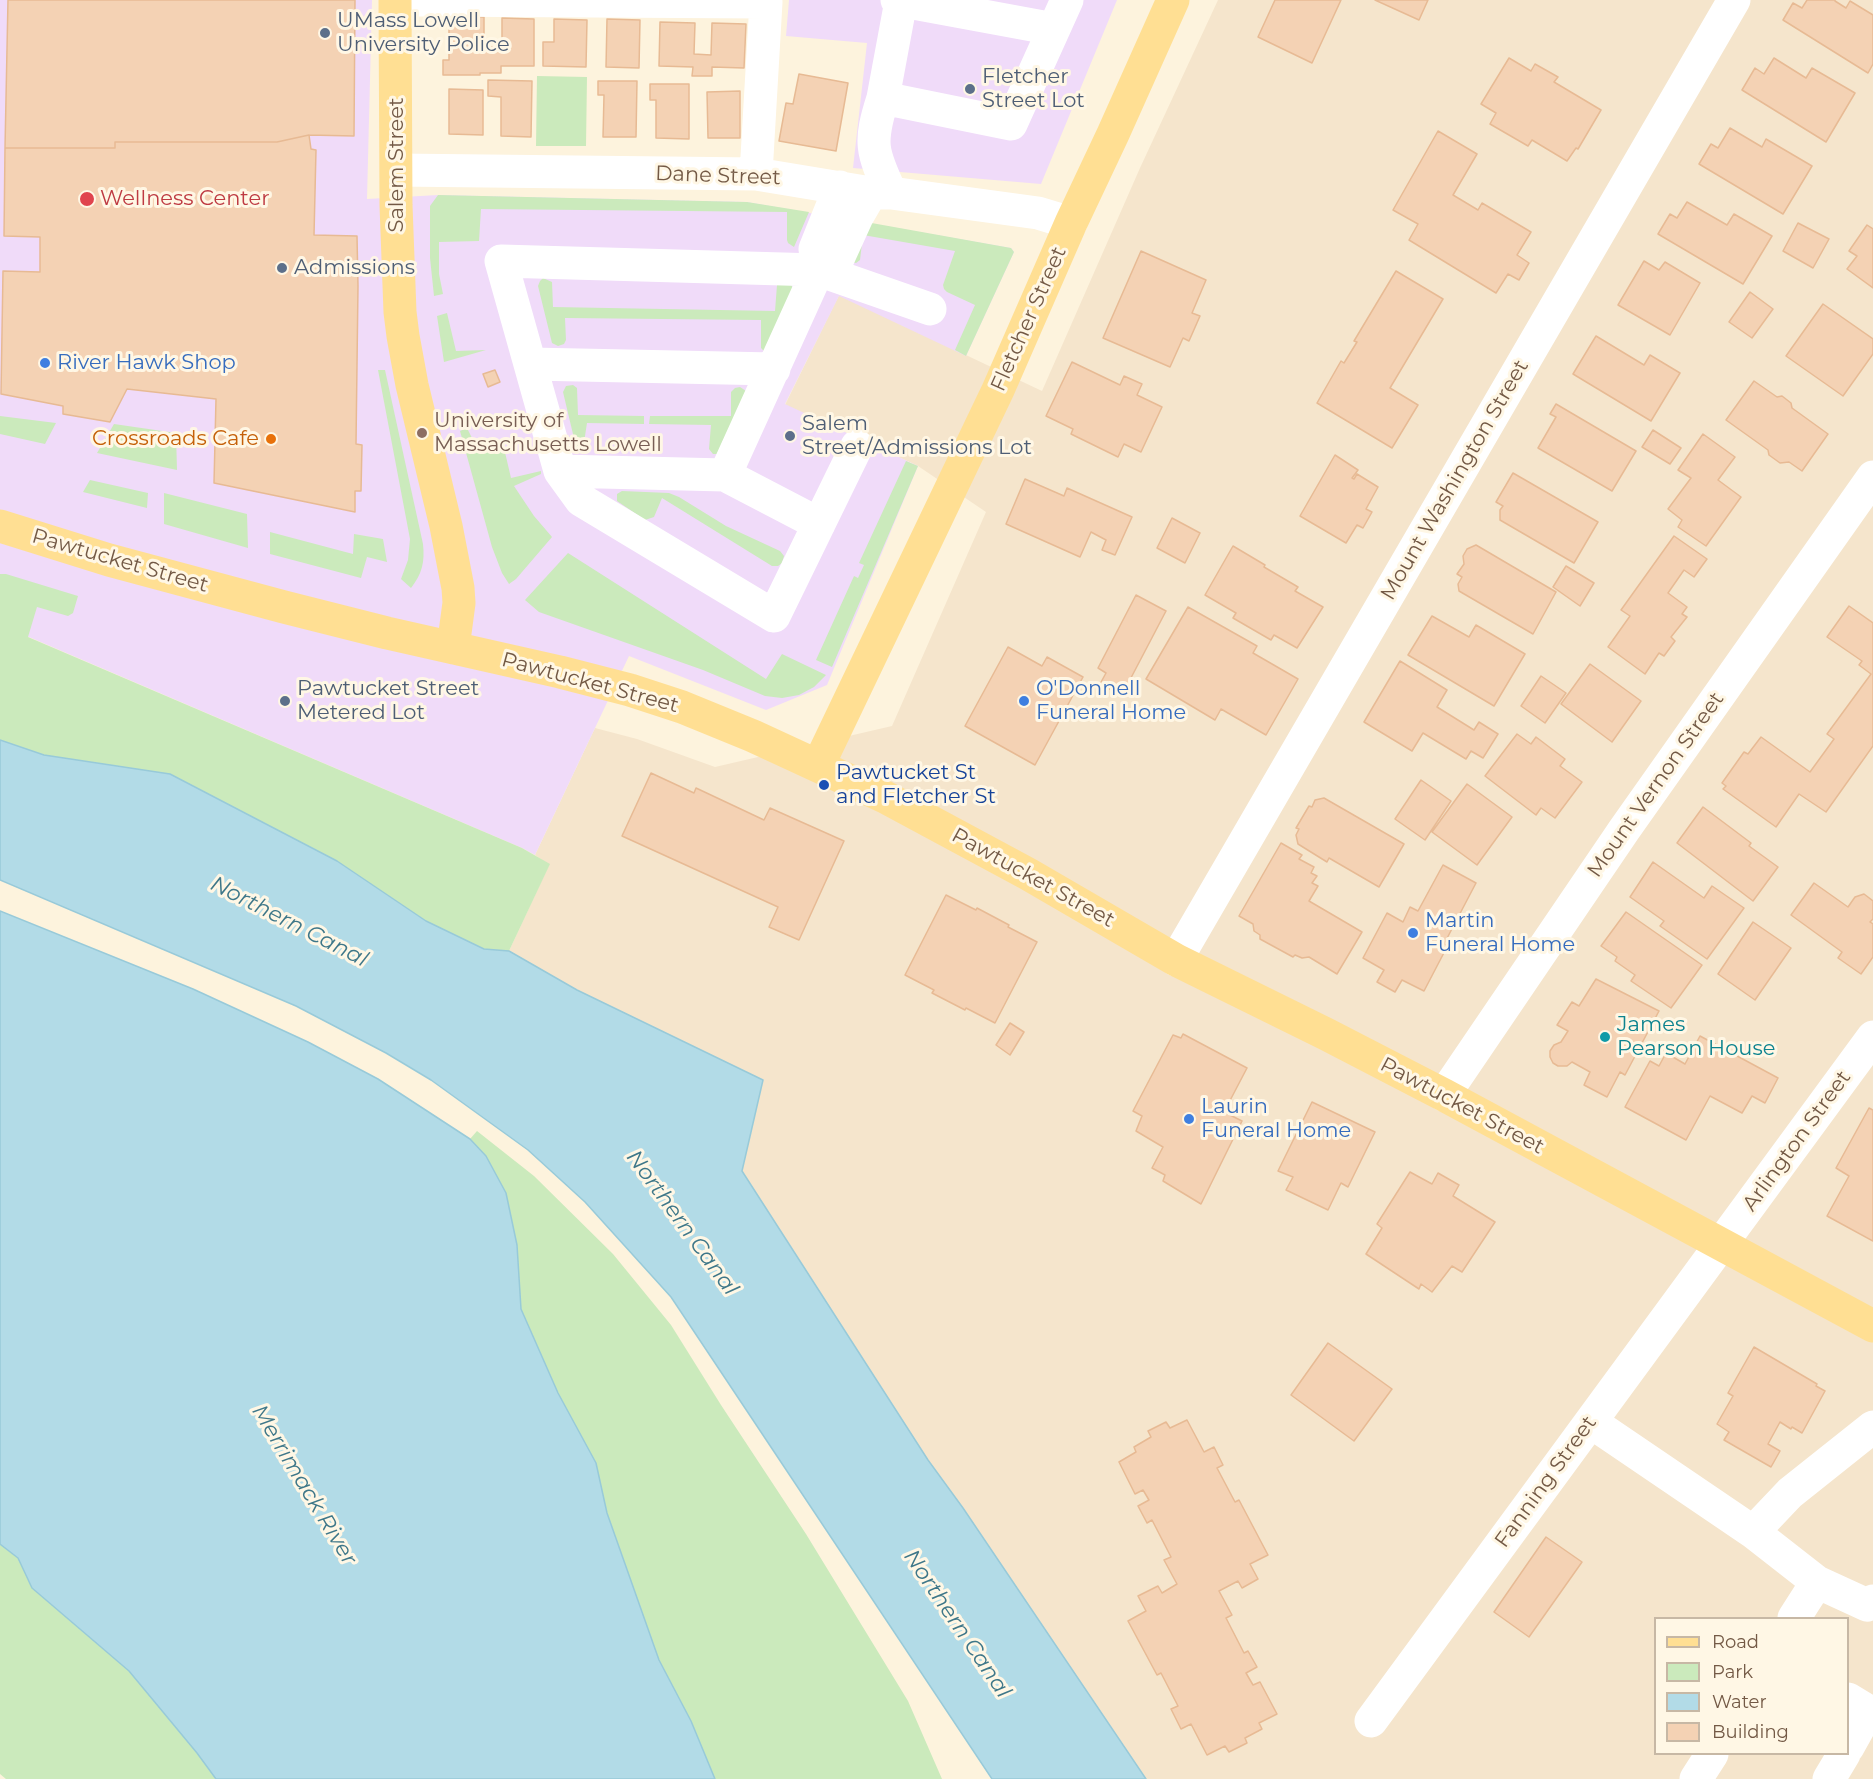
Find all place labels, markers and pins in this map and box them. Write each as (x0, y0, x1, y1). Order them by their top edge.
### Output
place label: UMass Lowell University Police (337, 8, 510, 58)
marker: UMass Lowell University Police (318, 26, 332, 40)
place label: Fletcher Street Lot (982, 64, 1085, 114)
marker: Fletcher Street Lot (963, 82, 977, 96)
place label: Wellness Center (100, 186, 270, 212)
marker: Wellness Center (78, 190, 96, 208)
place label: Admissions (294, 255, 415, 281)
marker: Admissions (275, 261, 289, 275)
place label: River Hawk Shop (57, 350, 236, 376)
marker: River Hawk Shop (38, 356, 52, 370)
place label: University of Massachusetts Lowell (434, 408, 662, 458)
place label: Salem Street/Admissions Lot (802, 411, 1032, 461)
place label: Crossroads Cafe (92, 426, 259, 452)
marker: University of Massachusetts Lowell (415, 426, 429, 440)
marker: Salem Street/Admissions Lot (783, 429, 797, 443)
marker: Crossroads Cafe (264, 432, 278, 446)
place label: Pawtucket Street Metered Lot (297, 676, 479, 726)
place label: O'Donnell Funeral Home (1036, 676, 1186, 726)
marker: Pawtucket Street Metered Lot (278, 694, 292, 708)
marker: O'Donnell Funeral Home (1017, 694, 1031, 708)
place label: Pawtucket St and Fletcher St (836, 760, 996, 810)
marker: Pawtucket St and Fletcher St (817, 778, 831, 792)
place label: Martin Funeral Home (1425, 908, 1575, 958)
marker: Martin Funeral Home (1406, 926, 1420, 940)
place label: James Pearson House (1617, 1012, 1775, 1062)
marker: James Pearson House (1598, 1030, 1612, 1044)
place label: Laurin Funeral Home (1201, 1094, 1351, 1144)
marker: Laurin Funeral Home (1182, 1112, 1196, 1126)

